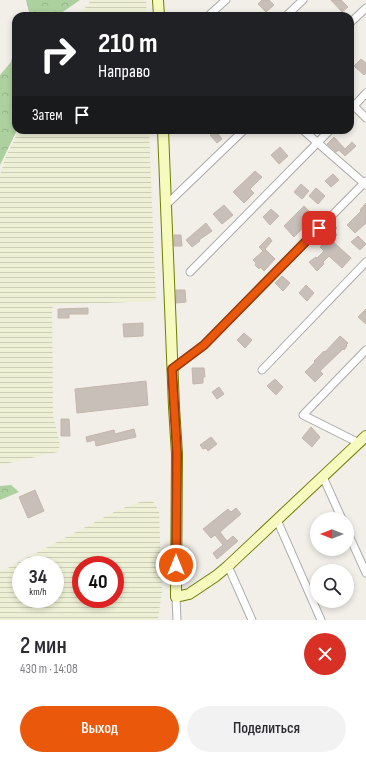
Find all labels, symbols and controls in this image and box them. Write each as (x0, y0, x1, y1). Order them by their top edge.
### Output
text: 210 m (98, 27, 158, 60)
icon: right (32, 28, 84, 80)
text: Направо (98, 61, 150, 82)
icon: arrive (71, 104, 93, 126)
text: Затем (32, 106, 63, 125)
pin (302, 211, 336, 245)
icon: arrive (308, 217, 330, 239)
north arrow (310, 512, 354, 556)
map controls (310, 512, 354, 608)
position arrow (155, 544, 197, 586)
speed limit sign: 40 (72, 556, 124, 608)
button: search (310, 564, 354, 608)
text: 34 (29, 565, 47, 589)
text: km/h (29, 586, 47, 598)
text: 2 мин (20, 631, 67, 660)
button: close (304, 633, 346, 675)
text: 430 m · 14:08 (20, 661, 78, 677)
button: Выход (20, 706, 179, 752)
button: Поделиться (187, 706, 346, 752)

